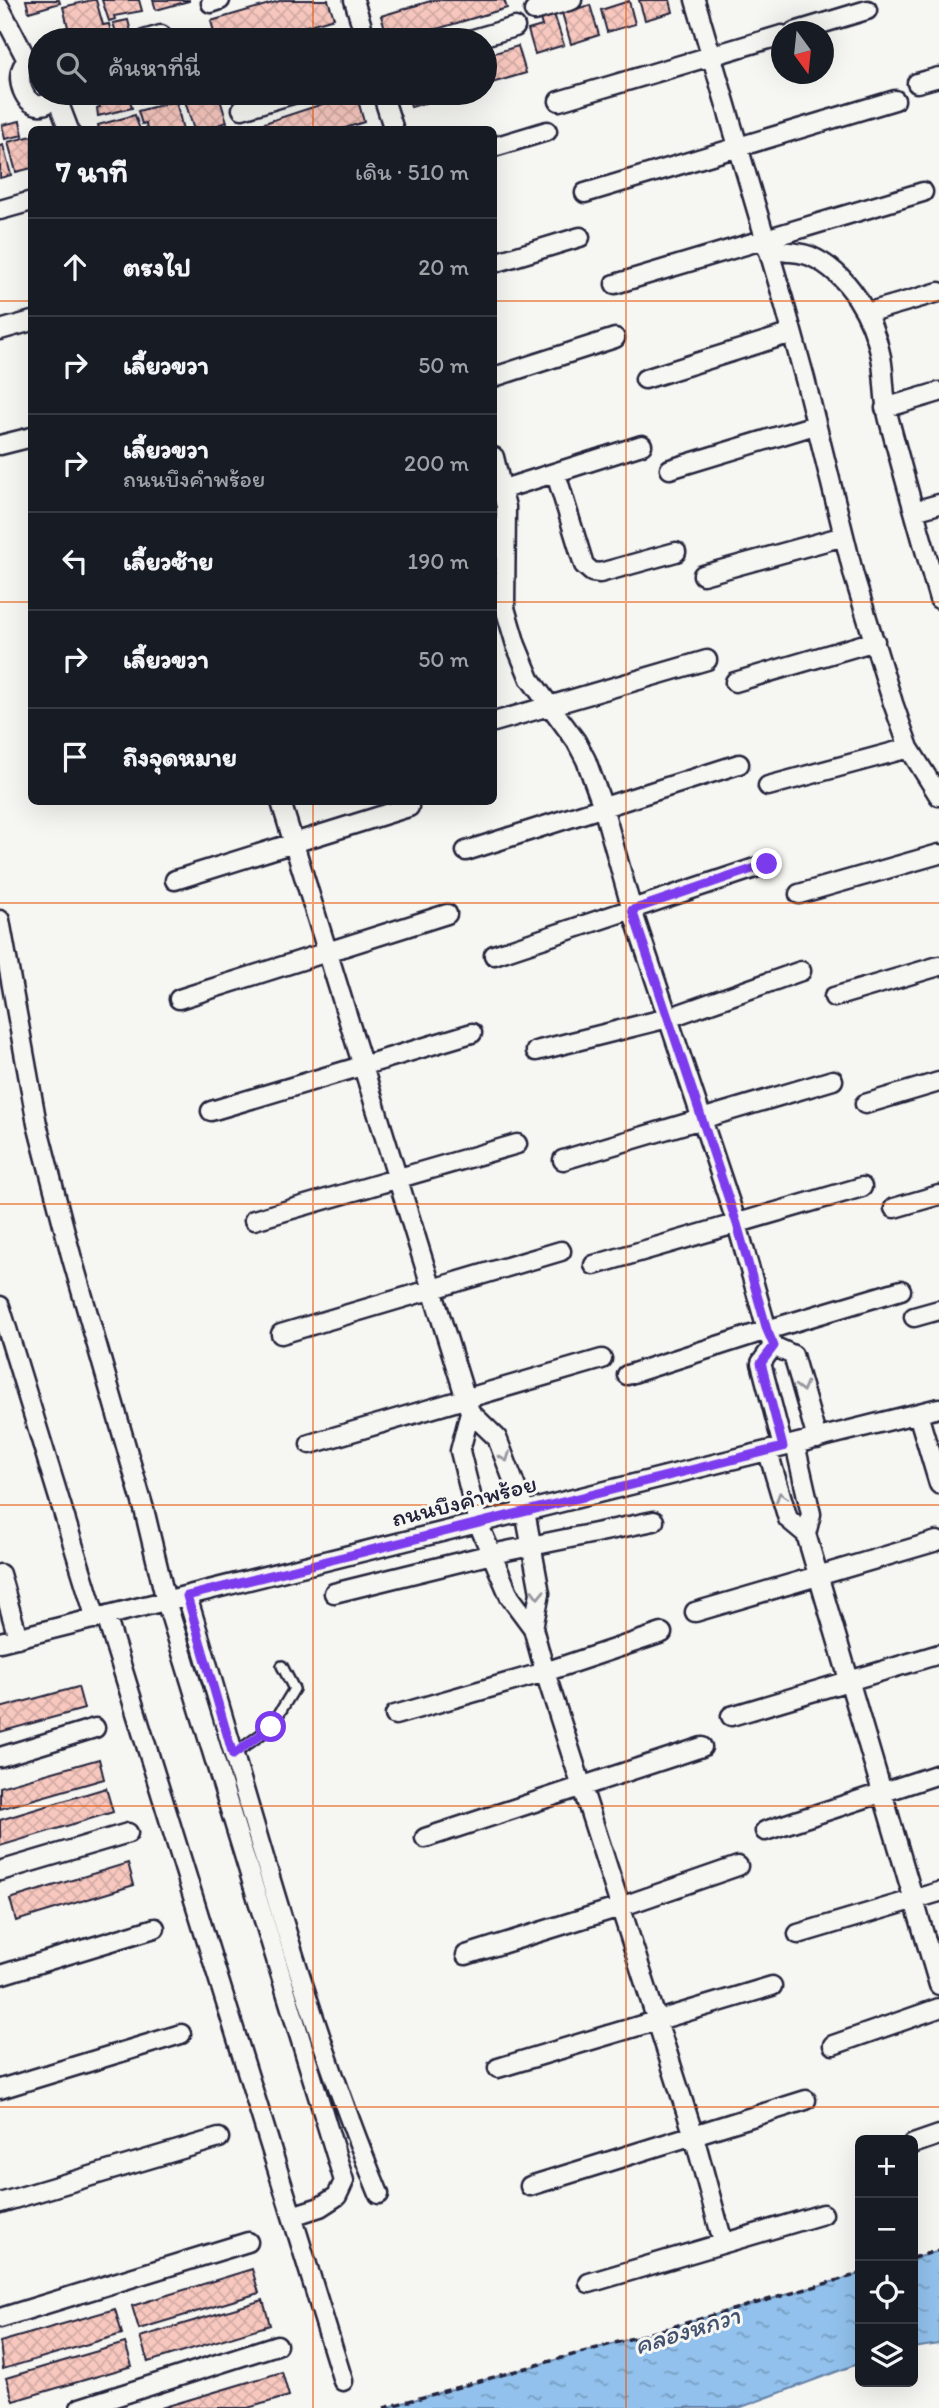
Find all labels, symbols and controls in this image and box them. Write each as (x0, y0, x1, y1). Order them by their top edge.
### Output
north arrow (771, 21, 834, 84)
search box (28, 28, 497, 105)
icon: search (52, 48, 90, 86)
text: ค้นหาที่นี่ (108, 51, 201, 83)
text: 7 นาที (56, 153, 128, 190)
text: เดิน · 510 m (355, 158, 469, 186)
icon: ahead (56, 248, 94, 286)
text: ตรงไป (123, 251, 191, 283)
text: 20 m (418, 253, 469, 281)
icon: right (56, 346, 94, 384)
text: เลี้ยวขวา (123, 349, 209, 381)
text: 50 m (418, 351, 469, 379)
text: เลี้ยวขวา (123, 433, 209, 465)
icon: right (56, 444, 94, 482)
text: 200 m (404, 449, 469, 477)
text: ถนนบึงคำพร้อย (123, 465, 265, 493)
icon: left (56, 542, 94, 580)
text: เลี้ยวซ้าย (123, 545, 213, 577)
text: 190 m (408, 547, 469, 575)
icon: right (56, 640, 94, 678)
text: เลี้ยวขวา (123, 643, 209, 675)
text: 50 m (418, 645, 469, 673)
icon: arrive (56, 738, 94, 776)
text: ถึงจุดหมาย (123, 741, 237, 773)
route end (751, 848, 782, 879)
one-way arrow (794, 1380, 808, 1392)
one-way arrow (496, 1450, 510, 1462)
street label: ถนนบึงคำพร้อย (388, 1469, 539, 1533)
one-way arrow (774, 1491, 789, 1503)
one-way arrow (530, 1589, 546, 1600)
route start (255, 1711, 286, 1742)
map controls (855, 2135, 918, 2387)
button: + (855, 2135, 918, 2198)
button: − (855, 2198, 918, 2261)
button: locate (855, 2261, 918, 2324)
water label: คลองหกวา (630, 2298, 745, 2361)
button: layers (855, 2324, 918, 2387)

